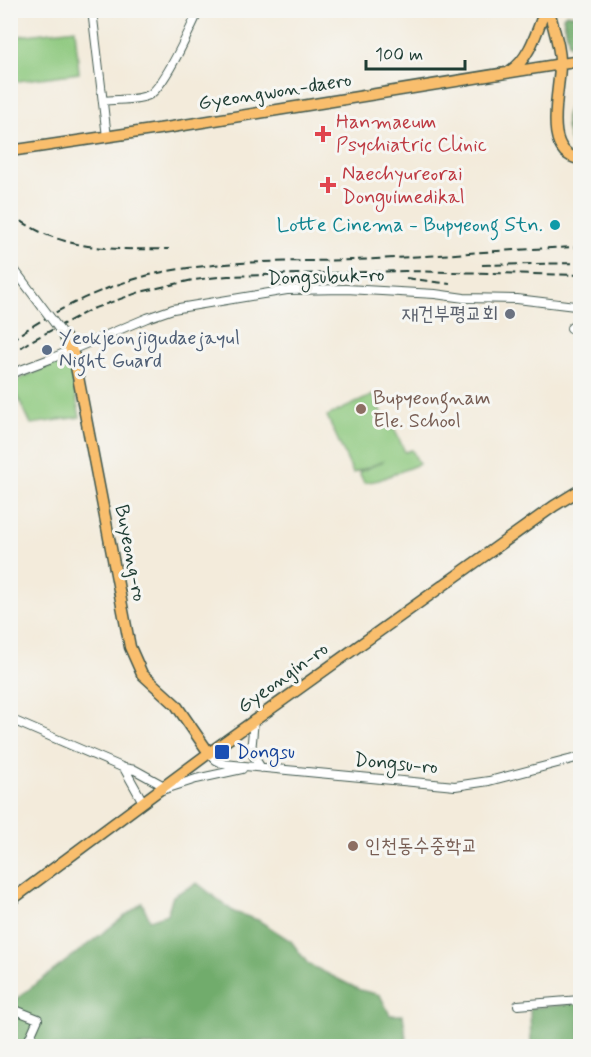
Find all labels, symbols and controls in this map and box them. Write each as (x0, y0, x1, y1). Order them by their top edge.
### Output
scale bar (366, 33, 465, 71)
text: 100 m (375, 43, 423, 67)
street label: Gyeongwon-daero (196, 67, 354, 117)
place label: Hanmaeum Psychiatric Clinic (336, 109, 487, 159)
marker: Hanmaeum Psychiatric Clinic (314, 125, 332, 143)
place label: Naechyureorai Donguimedikal (342, 161, 465, 212)
marker: Naechyureorai Donguimedikal (319, 176, 337, 194)
place label: Lotte Cinema - Bupyeong Stn. (277, 212, 543, 241)
marker: Lotte Cinema - Bupyeong Stn. (548, 218, 562, 232)
street label: Dongsubuk-ro (267, 261, 385, 294)
place label: 재건부평교회 (401, 301, 498, 328)
marker: 재건부평교회 (503, 307, 517, 321)
place label: Yeokjeonjigudaejayul Night Guard (59, 325, 240, 377)
marker: Yeokjeonjigudaejayul Night Guard (40, 343, 54, 357)
place label: Bupyeongnam Ele. School (373, 385, 491, 435)
marker: Bupyeongnam Ele. School (354, 402, 368, 416)
street label: Buyeong-ro (107, 502, 153, 604)
street label: Gyeongin-ro (232, 636, 334, 720)
place label: Dongsu (236, 739, 295, 767)
marker: Dongsu (213, 743, 231, 761)
street label: Dongsu-ro (353, 747, 439, 782)
place label: 인천동수중학교 (365, 833, 478, 860)
marker: 인천동수중학교 (346, 839, 360, 853)

